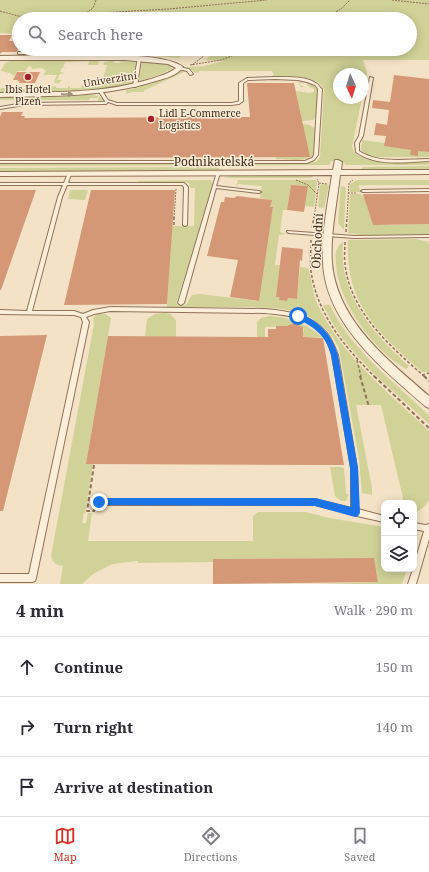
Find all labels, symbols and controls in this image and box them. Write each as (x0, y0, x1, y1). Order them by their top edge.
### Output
search box (12, 12, 417, 56)
icon: search (26, 23, 48, 45)
text: Search here (58, 24, 143, 44)
street label: Univerzitní (82, 68, 139, 90)
north arrow (333, 68, 369, 104)
marker: Ibis Hotel Plzeň (23, 72, 33, 82)
place label: Ibis Hotel Plzeň (5, 82, 51, 108)
one-way arrow (61, 91, 74, 97)
place label: Lidl E-Commerce Logistics (159, 106, 241, 132)
marker: Lidl E-Commerce Logistics (146, 114, 156, 124)
street label: Podnikatelská (174, 153, 254, 170)
street label: Obchodní (307, 213, 327, 269)
route start (289, 307, 307, 325)
route end (90, 493, 108, 511)
map controls (381, 500, 417, 572)
button: locate (381, 500, 417, 536)
button: layers (381, 536, 417, 572)
text: 4 min (16, 599, 64, 622)
text: Walk · 290 m (334, 601, 413, 619)
icon: ahead (16, 656, 38, 678)
text: Continue (54, 657, 123, 677)
text: 150 m (376, 658, 413, 676)
icon: right (16, 716, 38, 738)
text: Turn right (54, 717, 133, 737)
text: 140 m (376, 718, 413, 736)
icon: arrive (16, 776, 38, 798)
text: Arrive at destination (54, 777, 213, 797)
tab: Map (53, 825, 77, 864)
tab: Directions (184, 825, 237, 864)
tab: Saved (344, 825, 376, 864)

